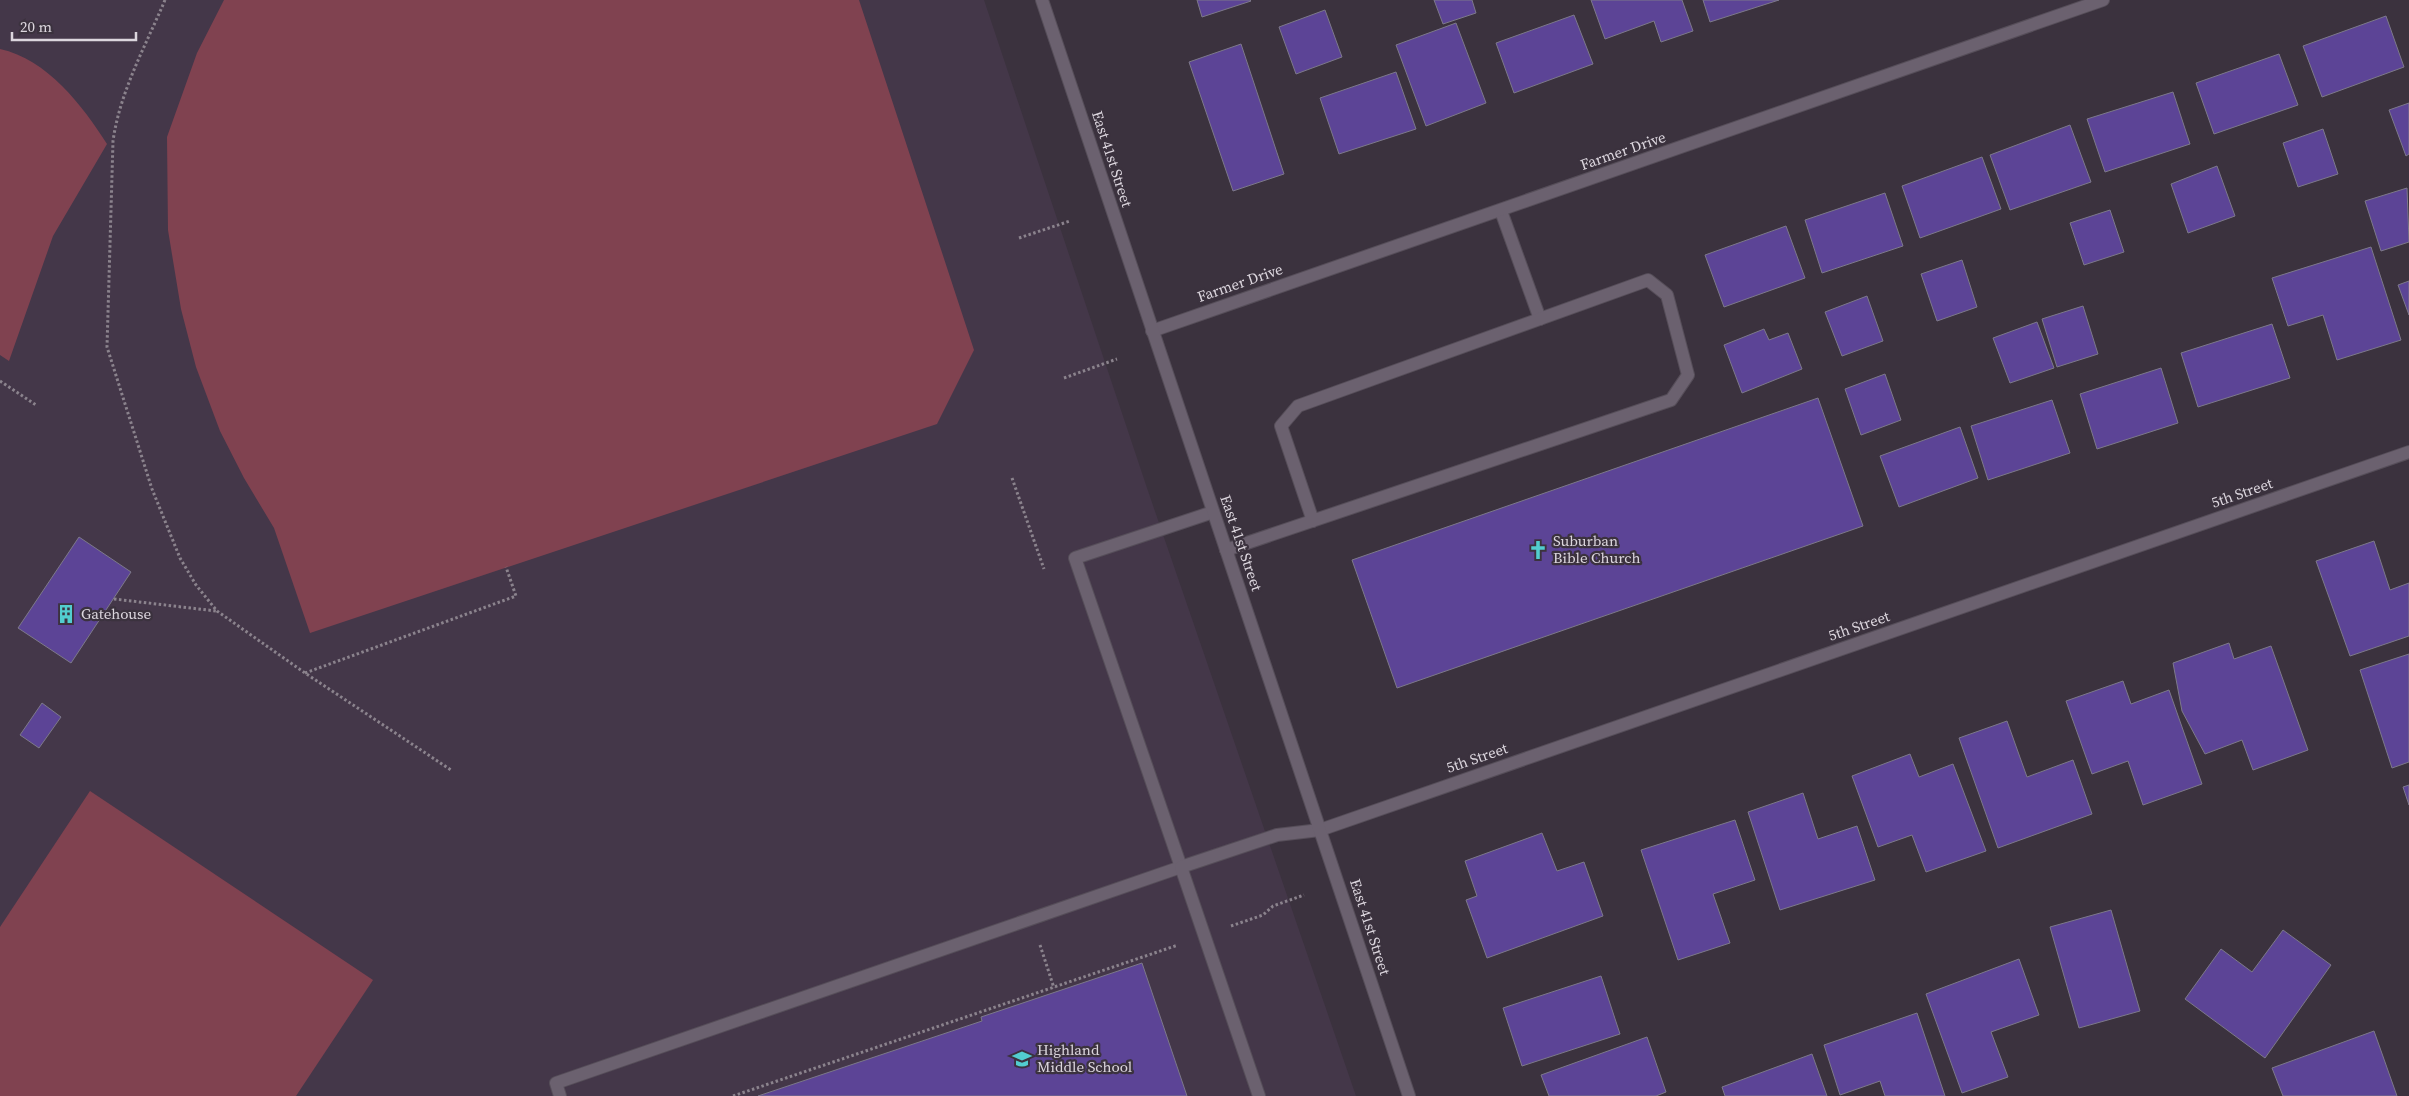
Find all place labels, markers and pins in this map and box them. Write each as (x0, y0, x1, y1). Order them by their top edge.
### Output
place label: Suburban Bible Church (1553, 530, 1641, 568)
church icon: Suburban Bible Church (1527, 539, 1549, 561)
building icon: Gatehouse (55, 603, 77, 625)
place label: Gatehouse (81, 603, 152, 624)
place label: Highland Middle School (1037, 1039, 1133, 1077)
school or university icon: Highland Middle School (1011, 1048, 1033, 1070)

